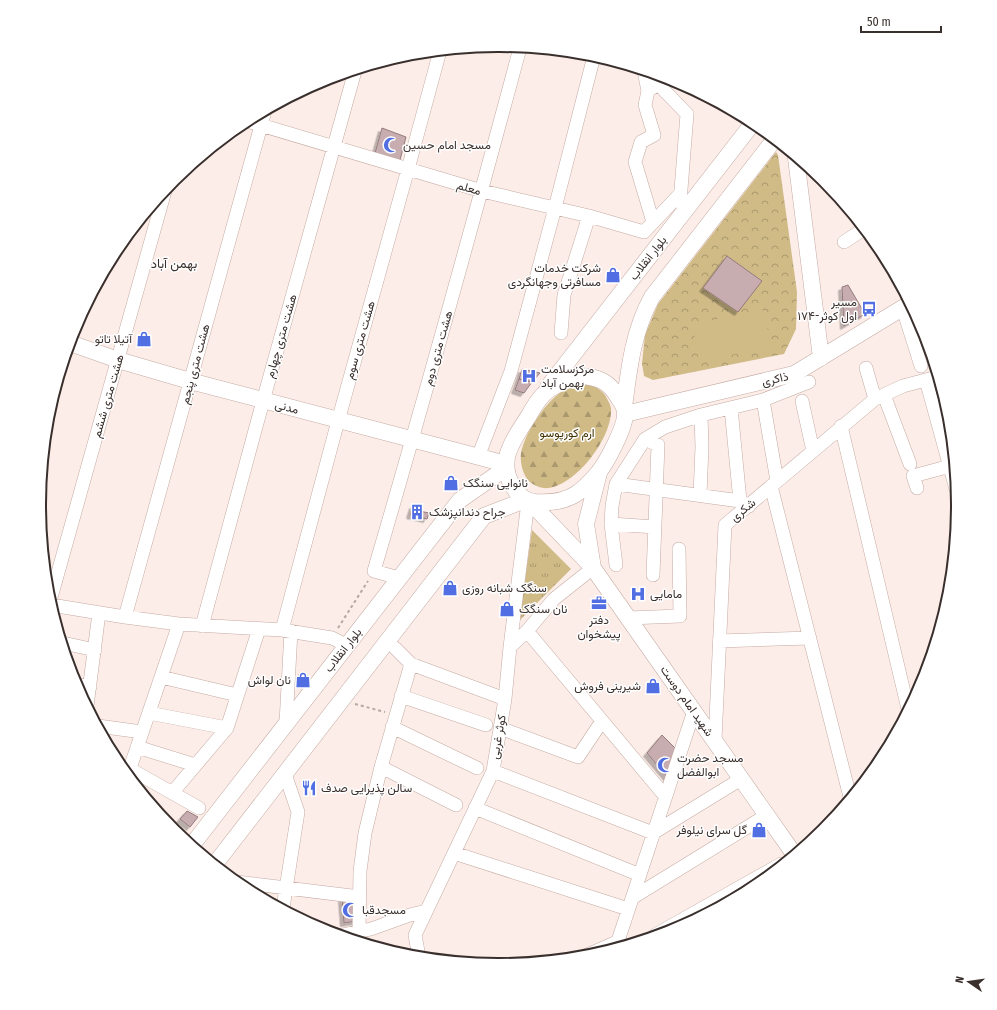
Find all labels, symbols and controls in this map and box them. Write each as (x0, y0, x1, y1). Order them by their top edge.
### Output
scale bar (861, 8, 941, 34)
text: 50 m (867, 15, 891, 29)
mosque icon: مسجد امام حسین (382, 136, 400, 154)
place label: مسجد امام حسین (403, 138, 491, 153)
street label: معلم (455, 178, 483, 199)
street label: بلوار انقلاب (626, 233, 670, 284)
district label: بهمن آباد (151, 256, 197, 272)
place label: شرکت خدمات مسافرتی وجهانگردی (508, 261, 601, 290)
shop icon: شرکت خدمات مسافرتی وجهانگردی (604, 266, 622, 284)
street label: هشت متری چهارم (262, 292, 301, 380)
place label: مسیر ۱۷۴-اول کوثر (798, 295, 857, 324)
street label: هشت متری سوم (342, 299, 379, 381)
bus stop icon: مسیر ۱۷۴-اول کوثر (860, 300, 878, 318)
street label: هشت متری دوم (421, 309, 456, 387)
street label: هشت متری پنجم (178, 322, 213, 406)
shop icon: آتیلا تاتو (135, 330, 153, 348)
place label: آتیلا تاتو (95, 332, 133, 347)
street label: هشت متری ششم (89, 353, 128, 440)
place label: مرکزسلامت بهمن آباد (541, 362, 594, 391)
hospital icon: مرکزسلامت بهمن آباد (520, 367, 538, 385)
street label: ذاکری (760, 369, 790, 390)
street label: مدنی (273, 397, 300, 418)
park label: ارم کورپوسو (539, 426, 595, 441)
shop icon: نانوایی سنگک (442, 474, 460, 492)
place label: نانوایی سنگک (463, 476, 528, 491)
street label: شکری (728, 495, 759, 525)
building icon: جراح دندانپزشک (408, 503, 426, 521)
place label: جراح دندانپزشک (429, 505, 505, 521)
shop icon: سنگک شبانه روزی (441, 579, 459, 597)
place label: سنگک شبانه روزی (462, 581, 547, 596)
hospital icon: مامایی (629, 585, 647, 603)
place label: مامایی (650, 587, 682, 602)
office icon: دفتر پیشخوان (590, 594, 608, 612)
shop icon: نان سنگک (498, 600, 516, 618)
place label: نان سنگک (519, 602, 567, 616)
place label: دفتر پیشخوان (577, 613, 621, 642)
street label: بلوار انقلاب (321, 625, 365, 676)
street label: شهید امام دوست (657, 663, 717, 740)
shop icon: نان لواش (294, 671, 312, 689)
place label: نان لواش (248, 673, 291, 688)
shop icon: شیرینی فروش (644, 677, 662, 695)
place label: شیرینی فروش (574, 679, 641, 694)
street label: کوثر غربی (487, 714, 510, 760)
place label: مسجد حضرت ابوالفضل (677, 751, 743, 780)
mosque icon: مسجد حضرت ابوالفضل (656, 756, 674, 774)
restaurant icon: سالن پذیرایی صدف (300, 779, 318, 797)
place label: سالن پذیرایی صدف (321, 781, 412, 796)
shop icon: گل سرای نیلوفر (750, 821, 768, 839)
place label: گل سرای نیلوفر (675, 823, 747, 838)
mosque icon: مسجدقبا (341, 901, 359, 919)
place label: مسجدقبا (362, 903, 406, 917)
north arrow (949, 962, 989, 1002)
text: N (953, 975, 967, 985)

